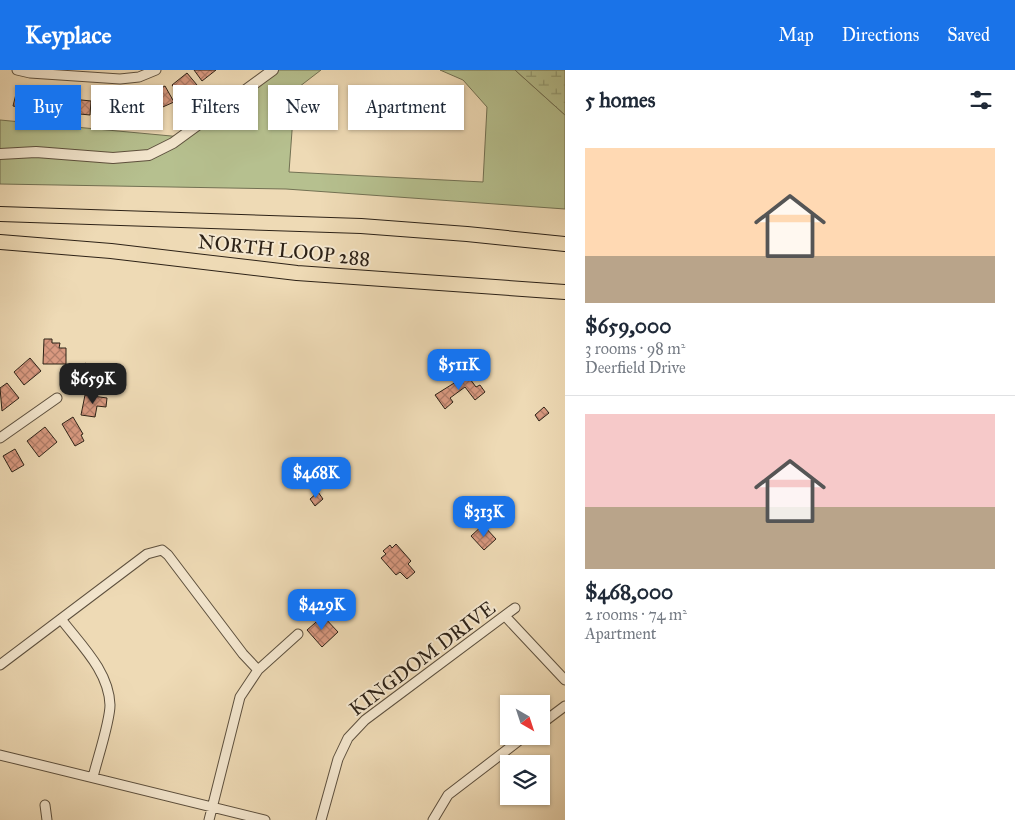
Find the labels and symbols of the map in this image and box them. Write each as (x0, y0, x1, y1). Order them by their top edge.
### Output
street label: NORTH LOOP 288 (197, 229, 371, 271)
pin: $511K (424, 348, 494, 391)
pin: $659K (58, 362, 128, 405)
pin: $468K (281, 456, 351, 499)
pin: $313K (449, 496, 519, 538)
pin: $429K (287, 588, 357, 631)
street label: KINGDOM DRIVE (344, 595, 500, 721)
north arrow (500, 695, 550, 745)

